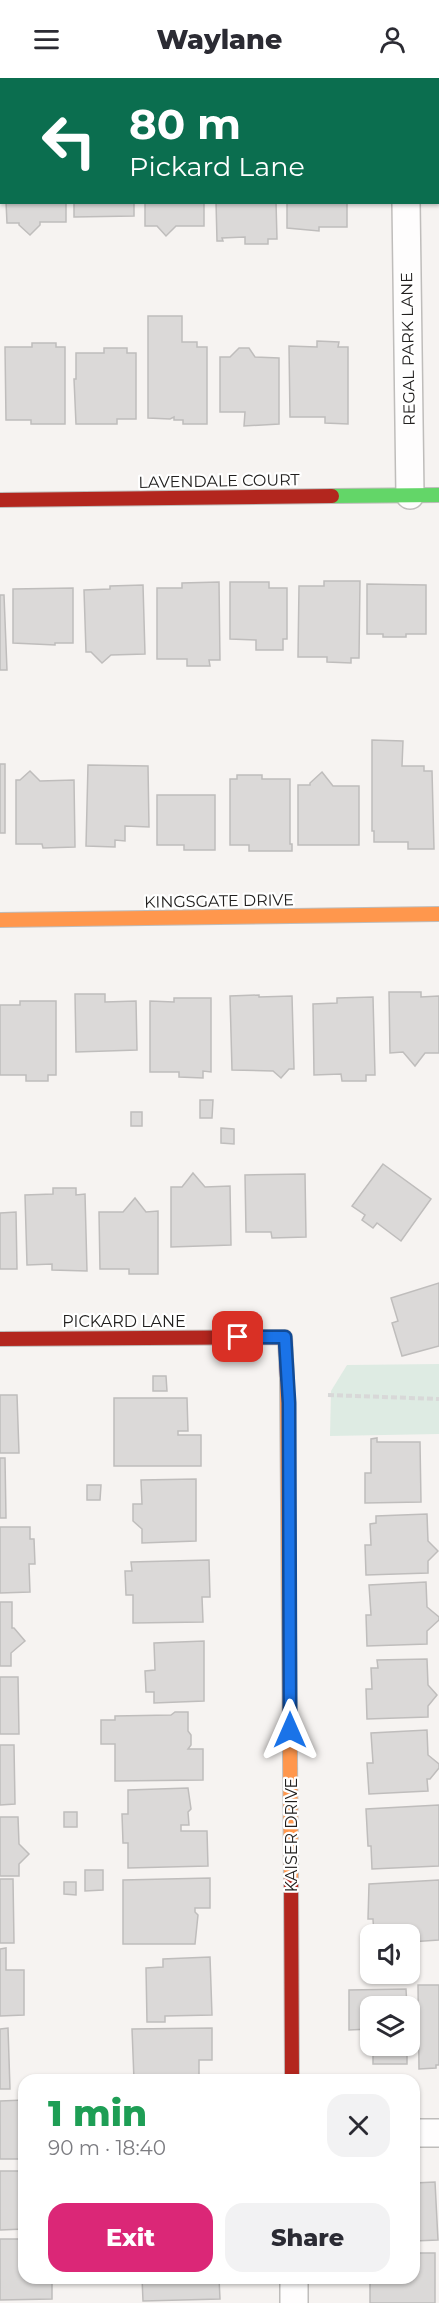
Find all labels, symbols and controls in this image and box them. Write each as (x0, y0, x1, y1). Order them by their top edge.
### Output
icon: menu (30, 23, 63, 56)
text: Waylane (157, 23, 282, 56)
icon: person (376, 23, 409, 56)
text: 80 m (129, 98, 241, 150)
icon: left (30, 102, 108, 180)
text: Pickard Lane (129, 150, 305, 183)
street label: REGAL PARK LANE (397, 272, 419, 426)
street label: LAVENDALE COURT (138, 470, 301, 492)
street label: KINGSGATE DRIVE (144, 890, 294, 912)
pin (212, 1311, 263, 1362)
street label: PICKARD LANE (62, 1312, 186, 1331)
icon: arrive (221, 1320, 254, 1353)
position arrow (258, 1698, 322, 1762)
street label: KAISER DRIVE (282, 1778, 301, 1892)
map controls (360, 1924, 420, 2056)
button: sound (360, 1924, 420, 1984)
button: layers (360, 1996, 420, 2056)
text: 1 min (48, 2091, 147, 2135)
button: close (327, 2094, 390, 2157)
text: 90 m · 18:40 (48, 2136, 166, 2160)
button: Exit (48, 2203, 213, 2272)
button: Share (225, 2203, 390, 2272)

